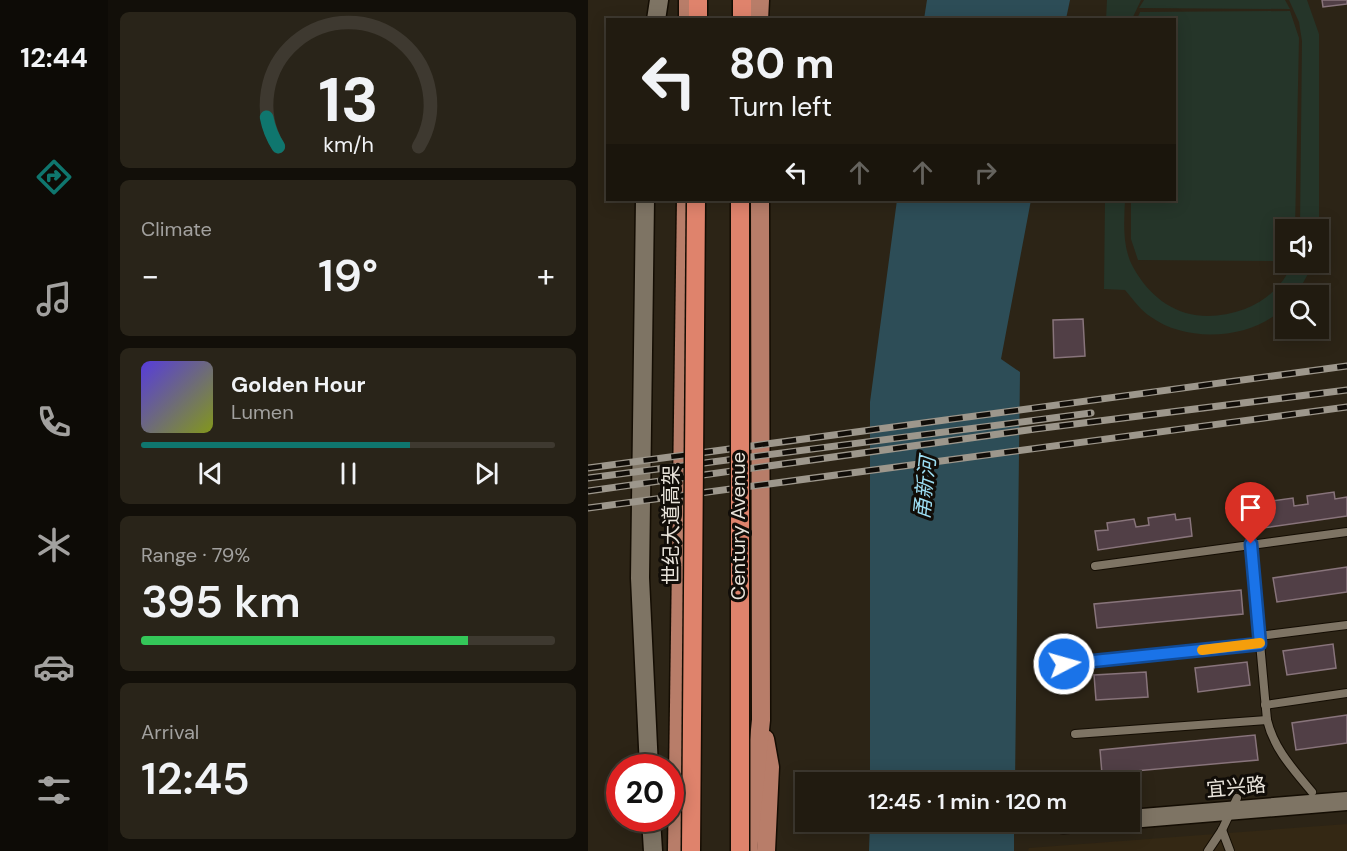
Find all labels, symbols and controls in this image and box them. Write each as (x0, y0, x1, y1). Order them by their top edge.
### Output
text: 80 m (729, 36, 835, 91)
text: 12:44 (20, 40, 88, 75)
icon: left (630, 42, 708, 120)
text: 13 (318, 59, 378, 140)
text: Turn left (729, 89, 832, 124)
text: km/h (323, 131, 373, 159)
icon: directions (33, 156, 75, 198)
icon: left (780, 156, 813, 189)
icon: ahead (843, 156, 876, 189)
icon: ahead (906, 156, 939, 189)
icon: right (969, 156, 1002, 189)
text: Climate (141, 216, 212, 242)
map controls (1275, 219, 1329, 339)
button: sound (1275, 219, 1329, 273)
text: 19° (318, 246, 378, 305)
text: − (141, 254, 159, 297)
text: + (537, 254, 555, 297)
icon: music (33, 278, 75, 320)
button: search (1275, 285, 1329, 339)
text: Golden Hour (231, 370, 366, 399)
text: Lumen (231, 399, 294, 425)
icon: phone (33, 401, 75, 443)
water label: 甬新河 (908, 451, 943, 521)
street label: Century Avenue (725, 452, 751, 600)
icon: previous (194, 457, 227, 490)
icon: pause (332, 457, 365, 490)
icon: next (470, 457, 503, 490)
street label: 世纪大道高架 (658, 465, 684, 585)
pin (1225, 482, 1276, 544)
icon: arrive (1234, 491, 1267, 524)
icon: climate (33, 524, 75, 566)
text: Range · 79% (141, 542, 250, 568)
text: 395 km (141, 572, 301, 631)
position arrow (1032, 632, 1096, 696)
icon: car (33, 646, 75, 688)
text: Arrival (141, 719, 199, 745)
text: 12:45 (141, 749, 250, 808)
speed limit sign: 20 (606, 754, 684, 832)
icon: filters (33, 769, 75, 811)
street label: 宜兴路 (1205, 771, 1267, 803)
text: 12:45 · 1 min · 120 m (868, 787, 1067, 816)

